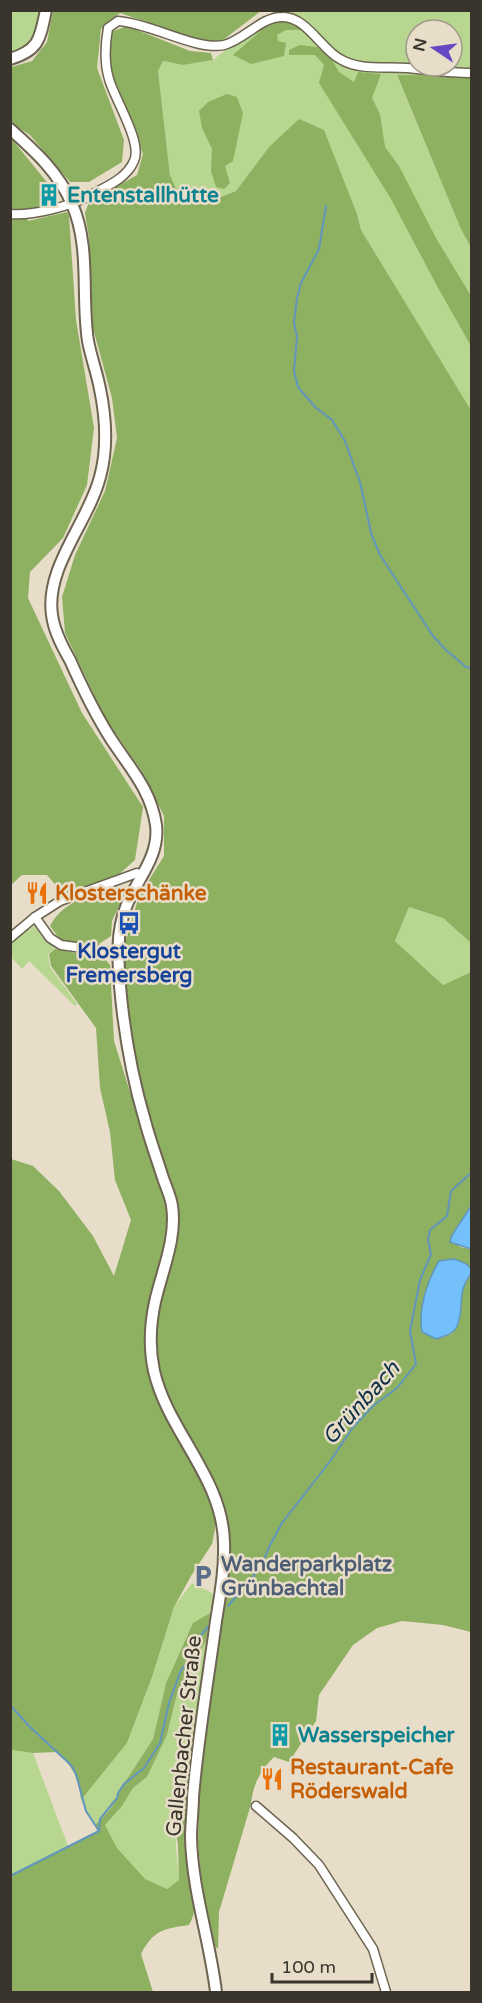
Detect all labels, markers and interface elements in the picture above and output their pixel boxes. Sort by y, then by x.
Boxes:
north arrow [404,18,464,78]
text: N [409,36,432,53]
building icon: Entenstallhütte [36,182,62,208]
place label: Entenstallhütte [67,183,219,208]
restaurant icon: Klosterschänke [24,880,50,906]
place label: Klosterschänke [55,881,207,906]
bus stop icon: Klostergut Fremersberg [116,910,142,936]
place label: Klostergut Fremersberg [65,939,193,988]
water label: Grünbach [317,1355,406,1450]
place label: Wanderparkplatz Grünbachtal [221,1552,393,1601]
parking icon: Wanderparkplatz Grünbachtal [190,1563,216,1589]
street label: Gallenbacher Straße [161,1634,207,1838]
building icon: Wasserspeicher [267,1722,293,1748]
place label: Wasserspeicher [298,1723,456,1748]
place label: Restaurant-Cafe Röderswald [290,1755,454,1804]
restaurant icon: Restaurant-Cafe Röderswald [259,1766,285,1792]
scale bar [272,1946,372,1984]
text: 100 m [281,1956,336,1978]

